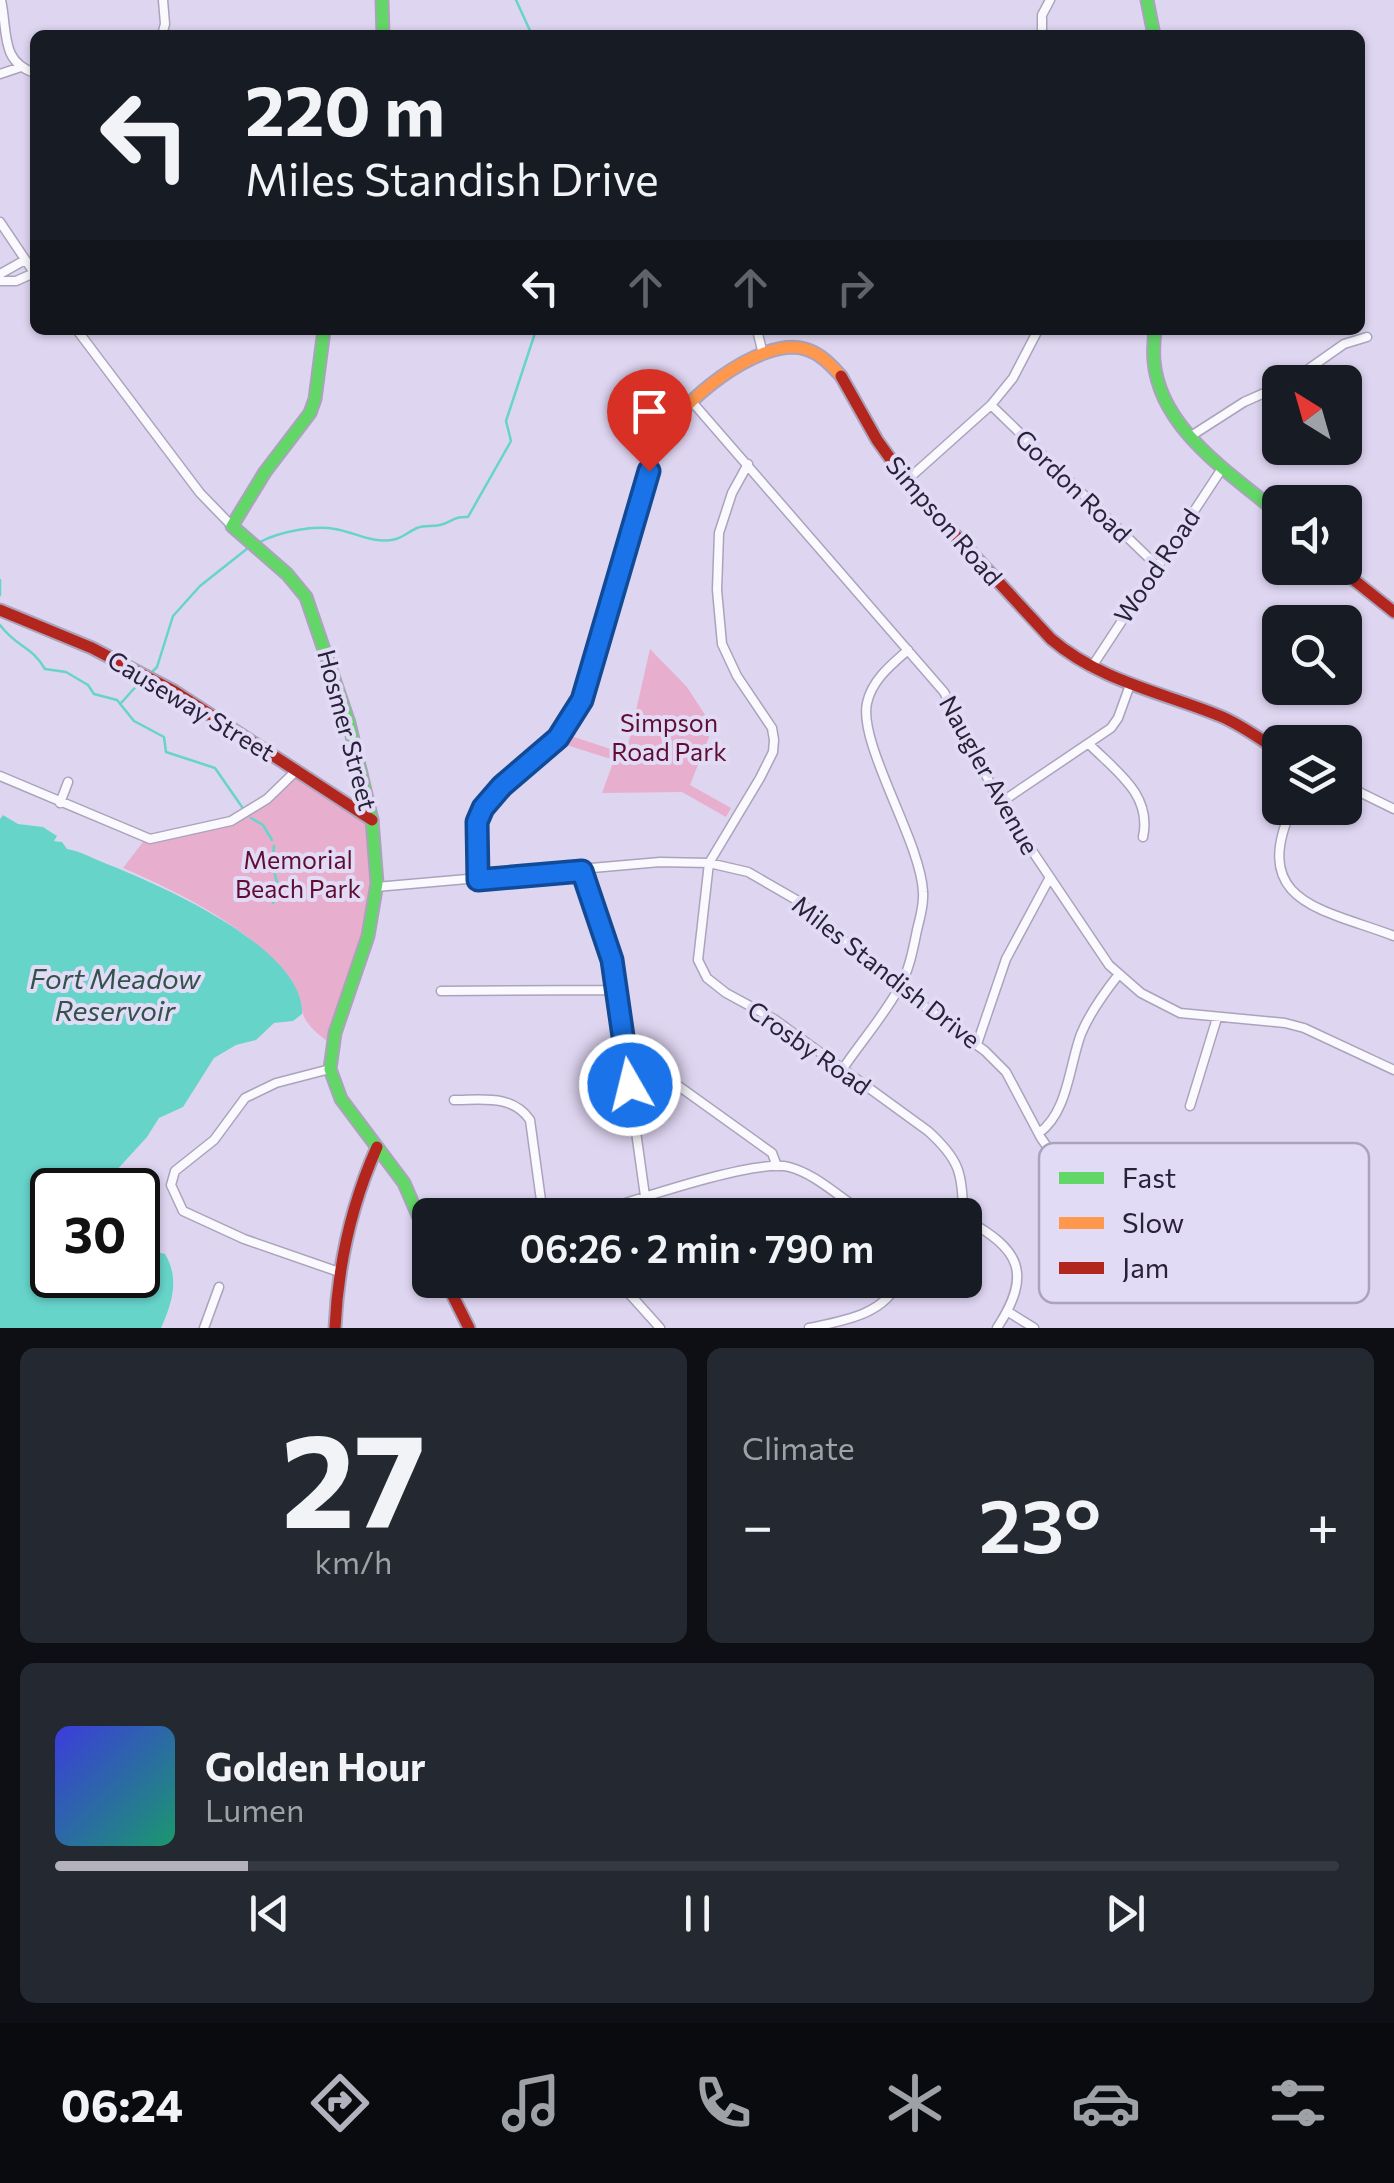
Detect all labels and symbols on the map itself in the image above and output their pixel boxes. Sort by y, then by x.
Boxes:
north arrow [1262,365,1362,465]
pin [607,369,692,472]
street label: Gordon Road [1009,422,1138,548]
street label: Simpson Road [881,450,1009,591]
street label: Wood Road [1107,503,1205,628]
street label: Causeway Street [103,644,280,767]
street label: Hosmer Street [312,646,384,813]
street label: Naugler Avenue [934,690,1046,859]
park label: Simpson Road Park [611,707,727,766]
park label: Memorial Beach Park [235,844,362,903]
street label: Miles Standish Drive [787,889,986,1054]
water label: Fort Meadow Reservoir [30,961,202,1027]
street label: Crosby Road [742,994,877,1101]
position arrow [578,1033,682,1137]
legend [1039,1143,1369,1303]
text: Fast [1122,1160,1176,1194]
speed limit sign: 30 [30,1168,160,1298]
text: Slow [1122,1205,1184,1239]
text: Jam [1122,1250,1169,1284]

